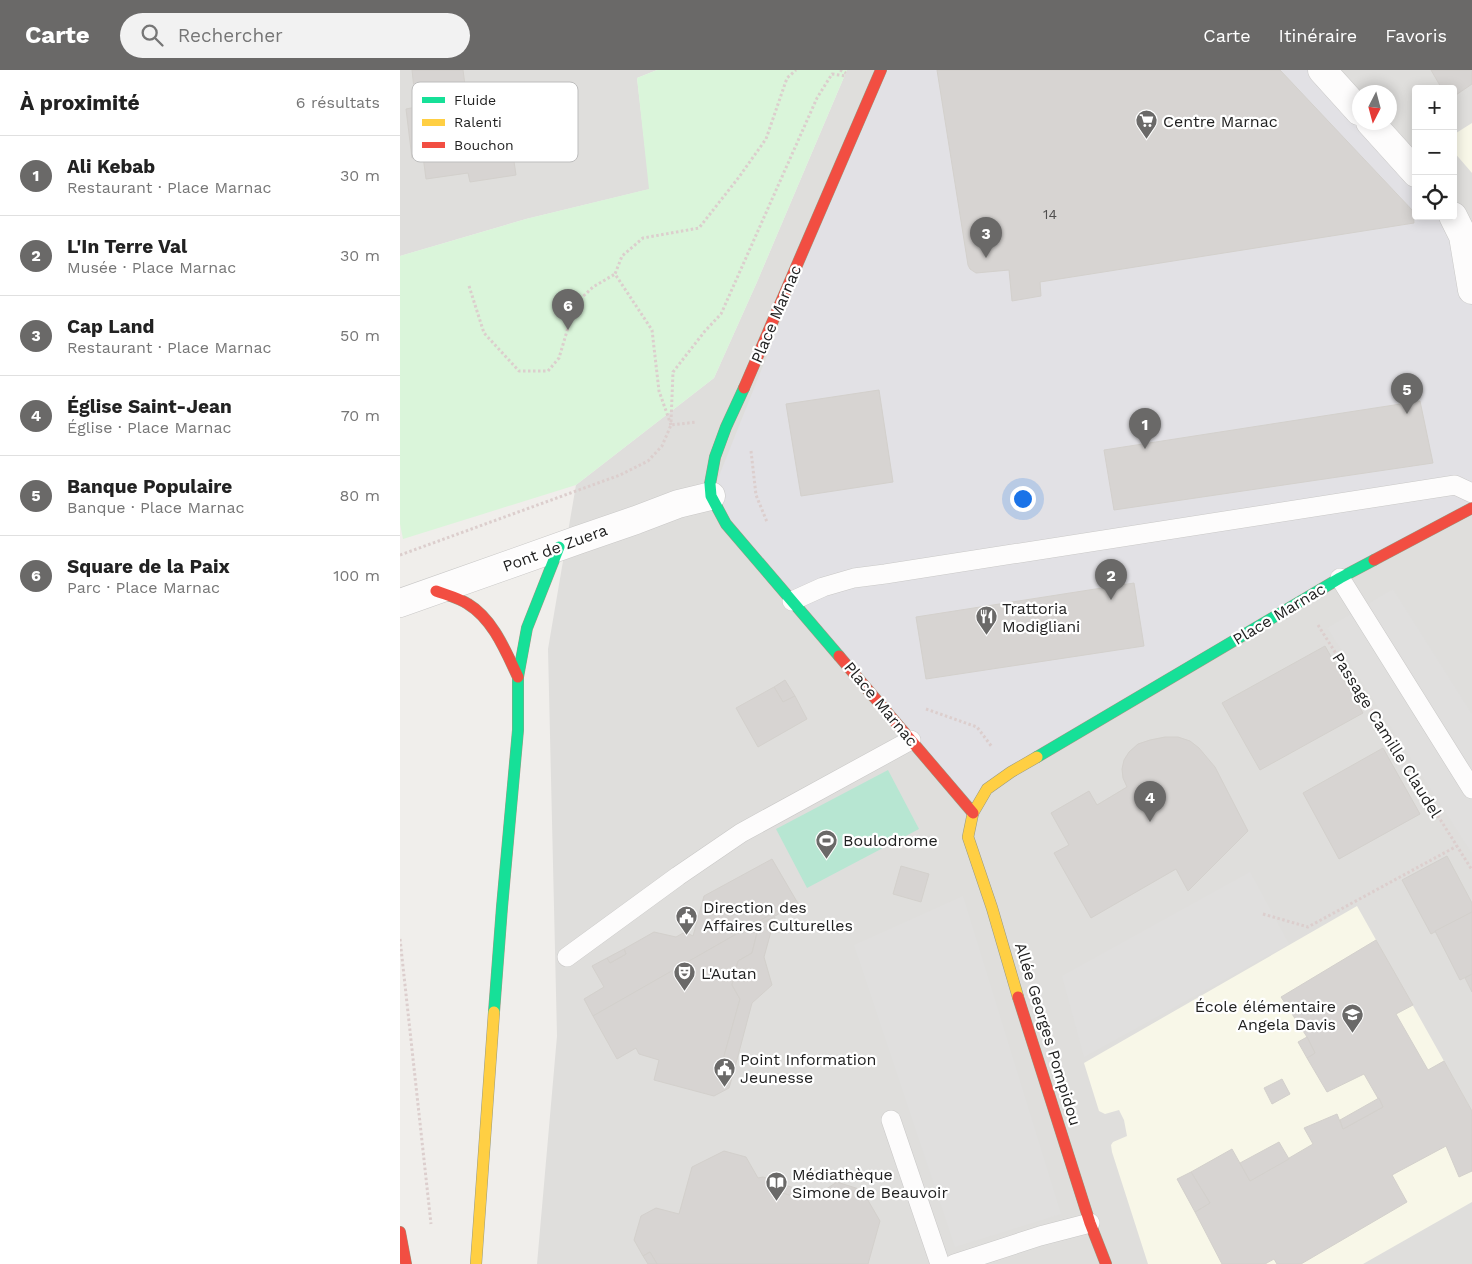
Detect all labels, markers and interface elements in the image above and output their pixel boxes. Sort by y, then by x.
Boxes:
search box [120,13,470,58]
text: Carte [25,21,90,49]
icon: search [138,21,166,49]
text: Rechercher [178,24,283,47]
text: Carte [1203,25,1251,46]
text: Itinéraire [1279,25,1357,46]
text: Favoris [1385,25,1447,46]
legend [412,82,578,162]
north arrow [1352,85,1397,130]
map controls [1412,85,1457,220]
button: + [1412,85,1457,130]
text: À proximité [20,90,140,115]
text: Fluide [454,92,496,108]
text: 6 résultats [296,93,380,112]
supermarket icon: Centre Marnac [1135,109,1159,140]
place label: Centre Marnac [1163,112,1278,131]
text: Ralenti [454,114,502,130]
button: − [1412,130,1457,175]
text: Bouchon [454,137,514,153]
text: Ali Kebab [67,155,155,178]
text: 1 [33,166,39,185]
text: 30 m [340,166,380,185]
button: locate [1412,175,1457,220]
text: Restaurant · Place Marnac [67,178,271,197]
house number: 14 [1043,206,1057,222]
pin: 3 [970,217,1002,258]
text: L'In Terre Val [67,235,187,258]
text: 2 [31,246,41,265]
text: 30 m [340,246,380,265]
text: Musée · Place Marnac [67,258,236,277]
street label: Place Marnac [747,262,805,366]
pin: 6 [552,289,584,330]
text: Cap Land [67,315,154,338]
text: 3 [31,326,41,345]
text: 50 m [340,326,380,345]
text: Restaurant · Place Marnac [67,338,271,357]
pin: 5 [1391,373,1423,414]
text: Église Saint-Jean [67,395,232,418]
text: 4 [31,406,41,425]
text: 70 m [341,406,380,425]
pin: 1 [1129,408,1161,449]
text: Église · Place Marnac [67,418,232,437]
text: Banque Populaire [67,475,232,498]
text: 5 [31,486,41,505]
text: 80 m [339,486,380,505]
your location [1010,486,1036,512]
text: Banque · Place Marnac [67,498,245,517]
street label: Pont de Zuera [500,520,610,576]
text: Square de la Paix [67,555,230,578]
pin: 2 [1095,559,1127,600]
text: 6 [31,566,41,585]
text: 100 m [333,566,380,585]
text: Parc · Place Marnac [67,578,220,597]
street label: Place Marnac [1229,579,1329,649]
place label: Trattoria Modigliani [1002,599,1080,636]
restaurant icon: Trattoria Modigliani [974,605,998,636]
street label: Passage Camille Claudel [1328,649,1446,821]
street label: Place Marnac [840,658,922,750]
pin: 4 [1134,781,1166,822]
sports icon: Boulodrome [815,828,839,859]
place label: Boulodrome [843,831,938,850]
place label: Direction des Affaires Culturelles [703,898,853,935]
public building icon: Direction des Affaires Culturelles [675,904,699,935]
street label: Allée Georges Pompidou [1011,940,1085,1128]
theatre icon: L'Autan [673,961,697,992]
place label: L'Autan [701,964,757,983]
place label: École élémentaire Angela Davis [1195,997,1336,1034]
school or university icon: École élémentaire Angela Davis [1340,1003,1364,1034]
place label: Point Information Jeunesse [740,1050,877,1087]
public building icon: Point Information Jeunesse [712,1056,736,1087]
place label: Médiathèque Simone de Beauvoir [792,1165,948,1202]
library icon: Médiathèque Simone de Beauvoir [764,1171,788,1202]

